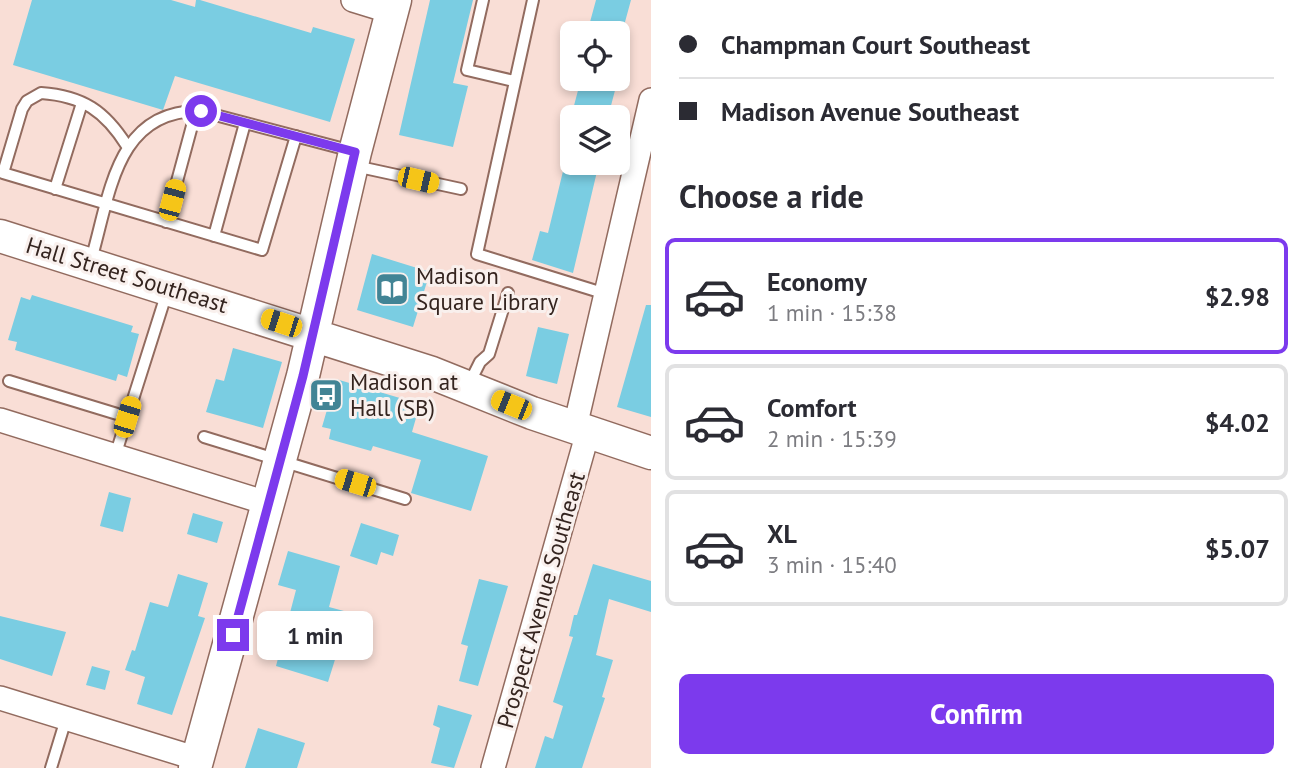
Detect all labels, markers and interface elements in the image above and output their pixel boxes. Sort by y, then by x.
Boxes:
map controls [560,21,630,175]
button: locate [560,21,630,91]
text: Champman Court Southeast [721,28,1030,61]
route start [185,95,217,127]
text: Madison Avenue Southeast [721,95,1019,128]
button: layers [560,105,630,175]
car [396,165,441,195]
text: Choose a ride [679,175,864,217]
car [157,177,188,223]
street label: Hall Street Southeast [23,230,232,319]
place label: Madison Square Library [416,261,559,316]
icon: car [683,265,746,328]
text: Economy [767,265,867,298]
library icon: Madison Square Library [373,270,411,308]
text: $2.98 [1205,280,1270,313]
text: 1 min · 15:38 [767,298,897,327]
car [258,307,305,339]
place label: Madison at Hall (SB) [350,367,458,422]
bus stop icon: Madison at Hall (SB) [307,376,345,414]
car [488,387,535,423]
icon: car [683,391,746,454]
text: Comfort [767,391,857,424]
car [111,394,144,440]
text: $4.02 [1205,406,1270,439]
text: 2 min · 15:39 [767,424,897,453]
car [332,467,379,499]
street label: Prospect Avenue Southeast [490,468,591,731]
icon: car [683,517,746,580]
text: XL [767,517,797,550]
text: $5.07 [1205,532,1270,565]
text: 3 min · 15:40 [767,550,897,579]
callout: 1 min [258,610,373,660]
route end [217,619,249,651]
text: 1 min [287,621,343,650]
button: Confirm [679,674,1274,754]

